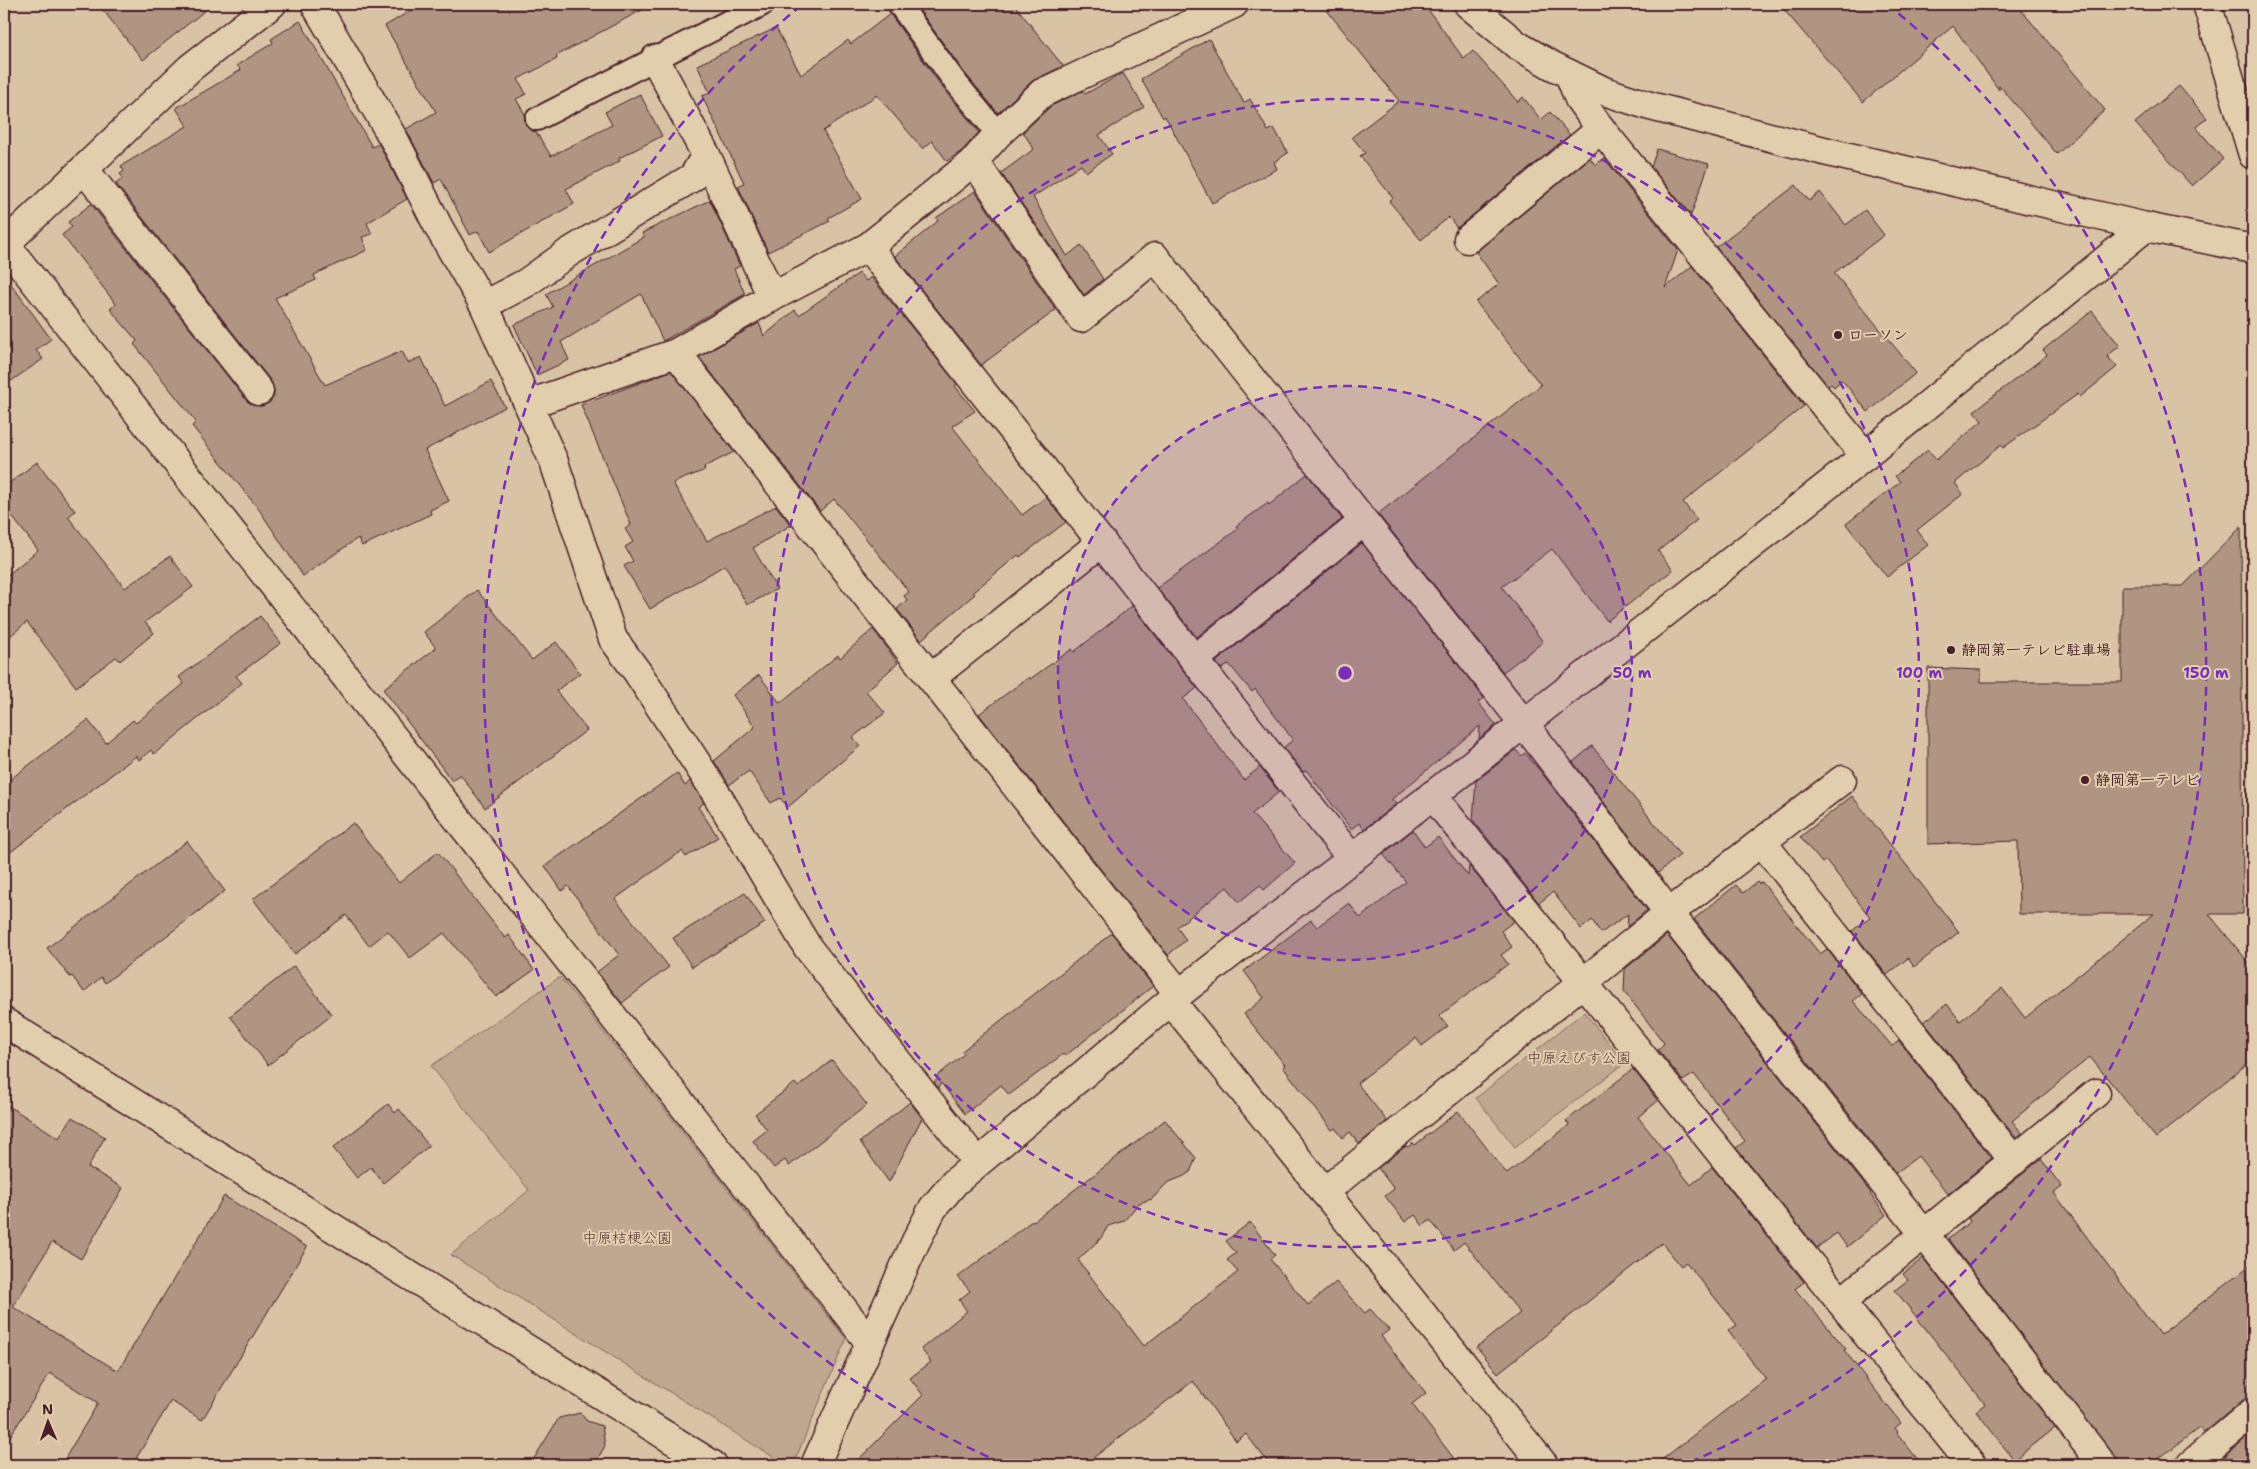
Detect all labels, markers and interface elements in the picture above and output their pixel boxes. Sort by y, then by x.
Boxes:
place label: ローソン [1848,325,1908,345]
marker: ローソン [1832,329,1844,341]
place label: 静岡第一テレビ駐車場 [1961,640,2111,660]
marker: 静岡第一テレビ駐車場 [1945,644,1957,656]
text: 50 m [1613,663,1652,683]
text: 100 m [1896,663,1942,683]
text: 150 m [2183,663,2229,683]
centre of rings [1336,664,1354,682]
place label: 静岡第一テレビ [2095,770,2200,790]
marker: 静岡第一テレビ [2079,774,2091,786]
park label: 中原えびす公園 [1527,1048,1631,1068]
park label: 中原桔梗公園 [582,1228,672,1248]
north arrow [22,1396,72,1446]
text: N [42,1400,53,1418]

